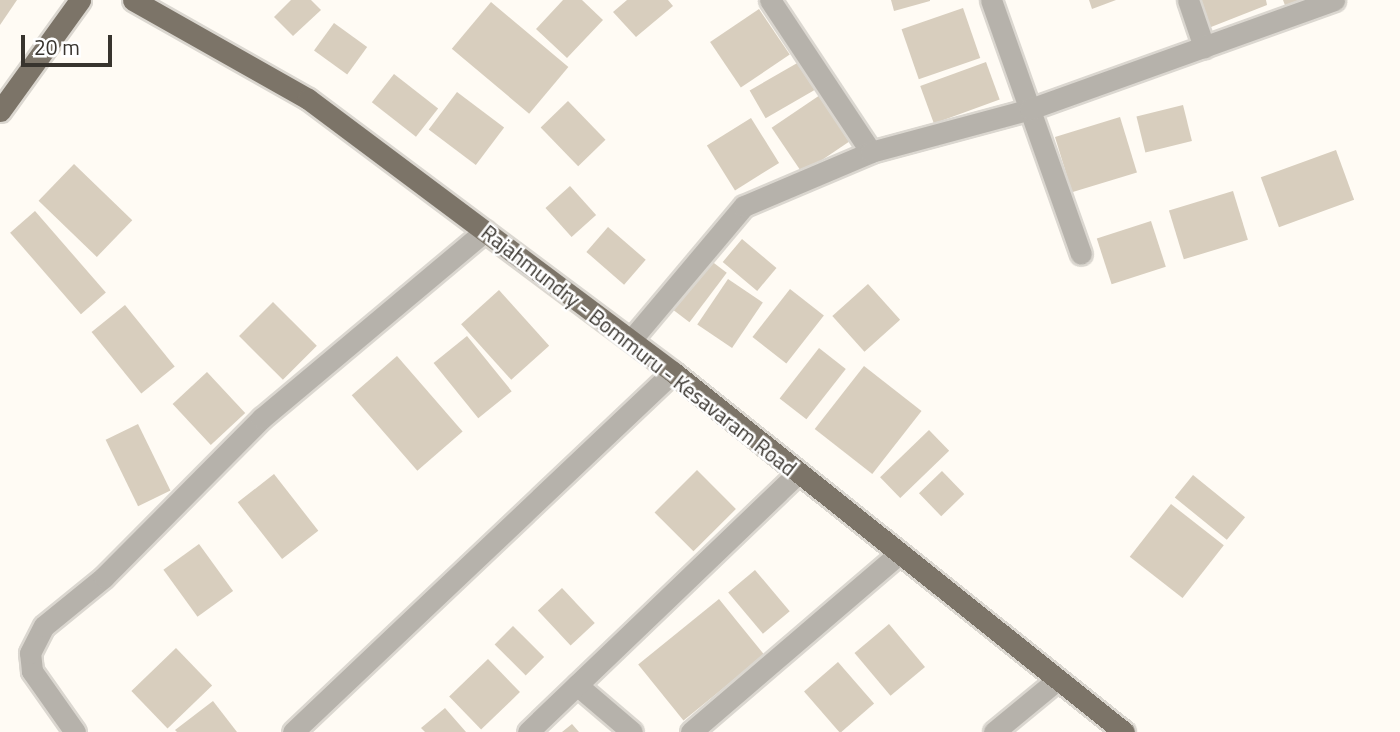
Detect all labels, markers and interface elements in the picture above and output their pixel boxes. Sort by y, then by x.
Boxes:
scale bar [24,21,116,65]
text: 20 m [34,31,80,63]
street label: Rajahmundry - Bommuru - Kesavaram Road [477,219,801,481]

